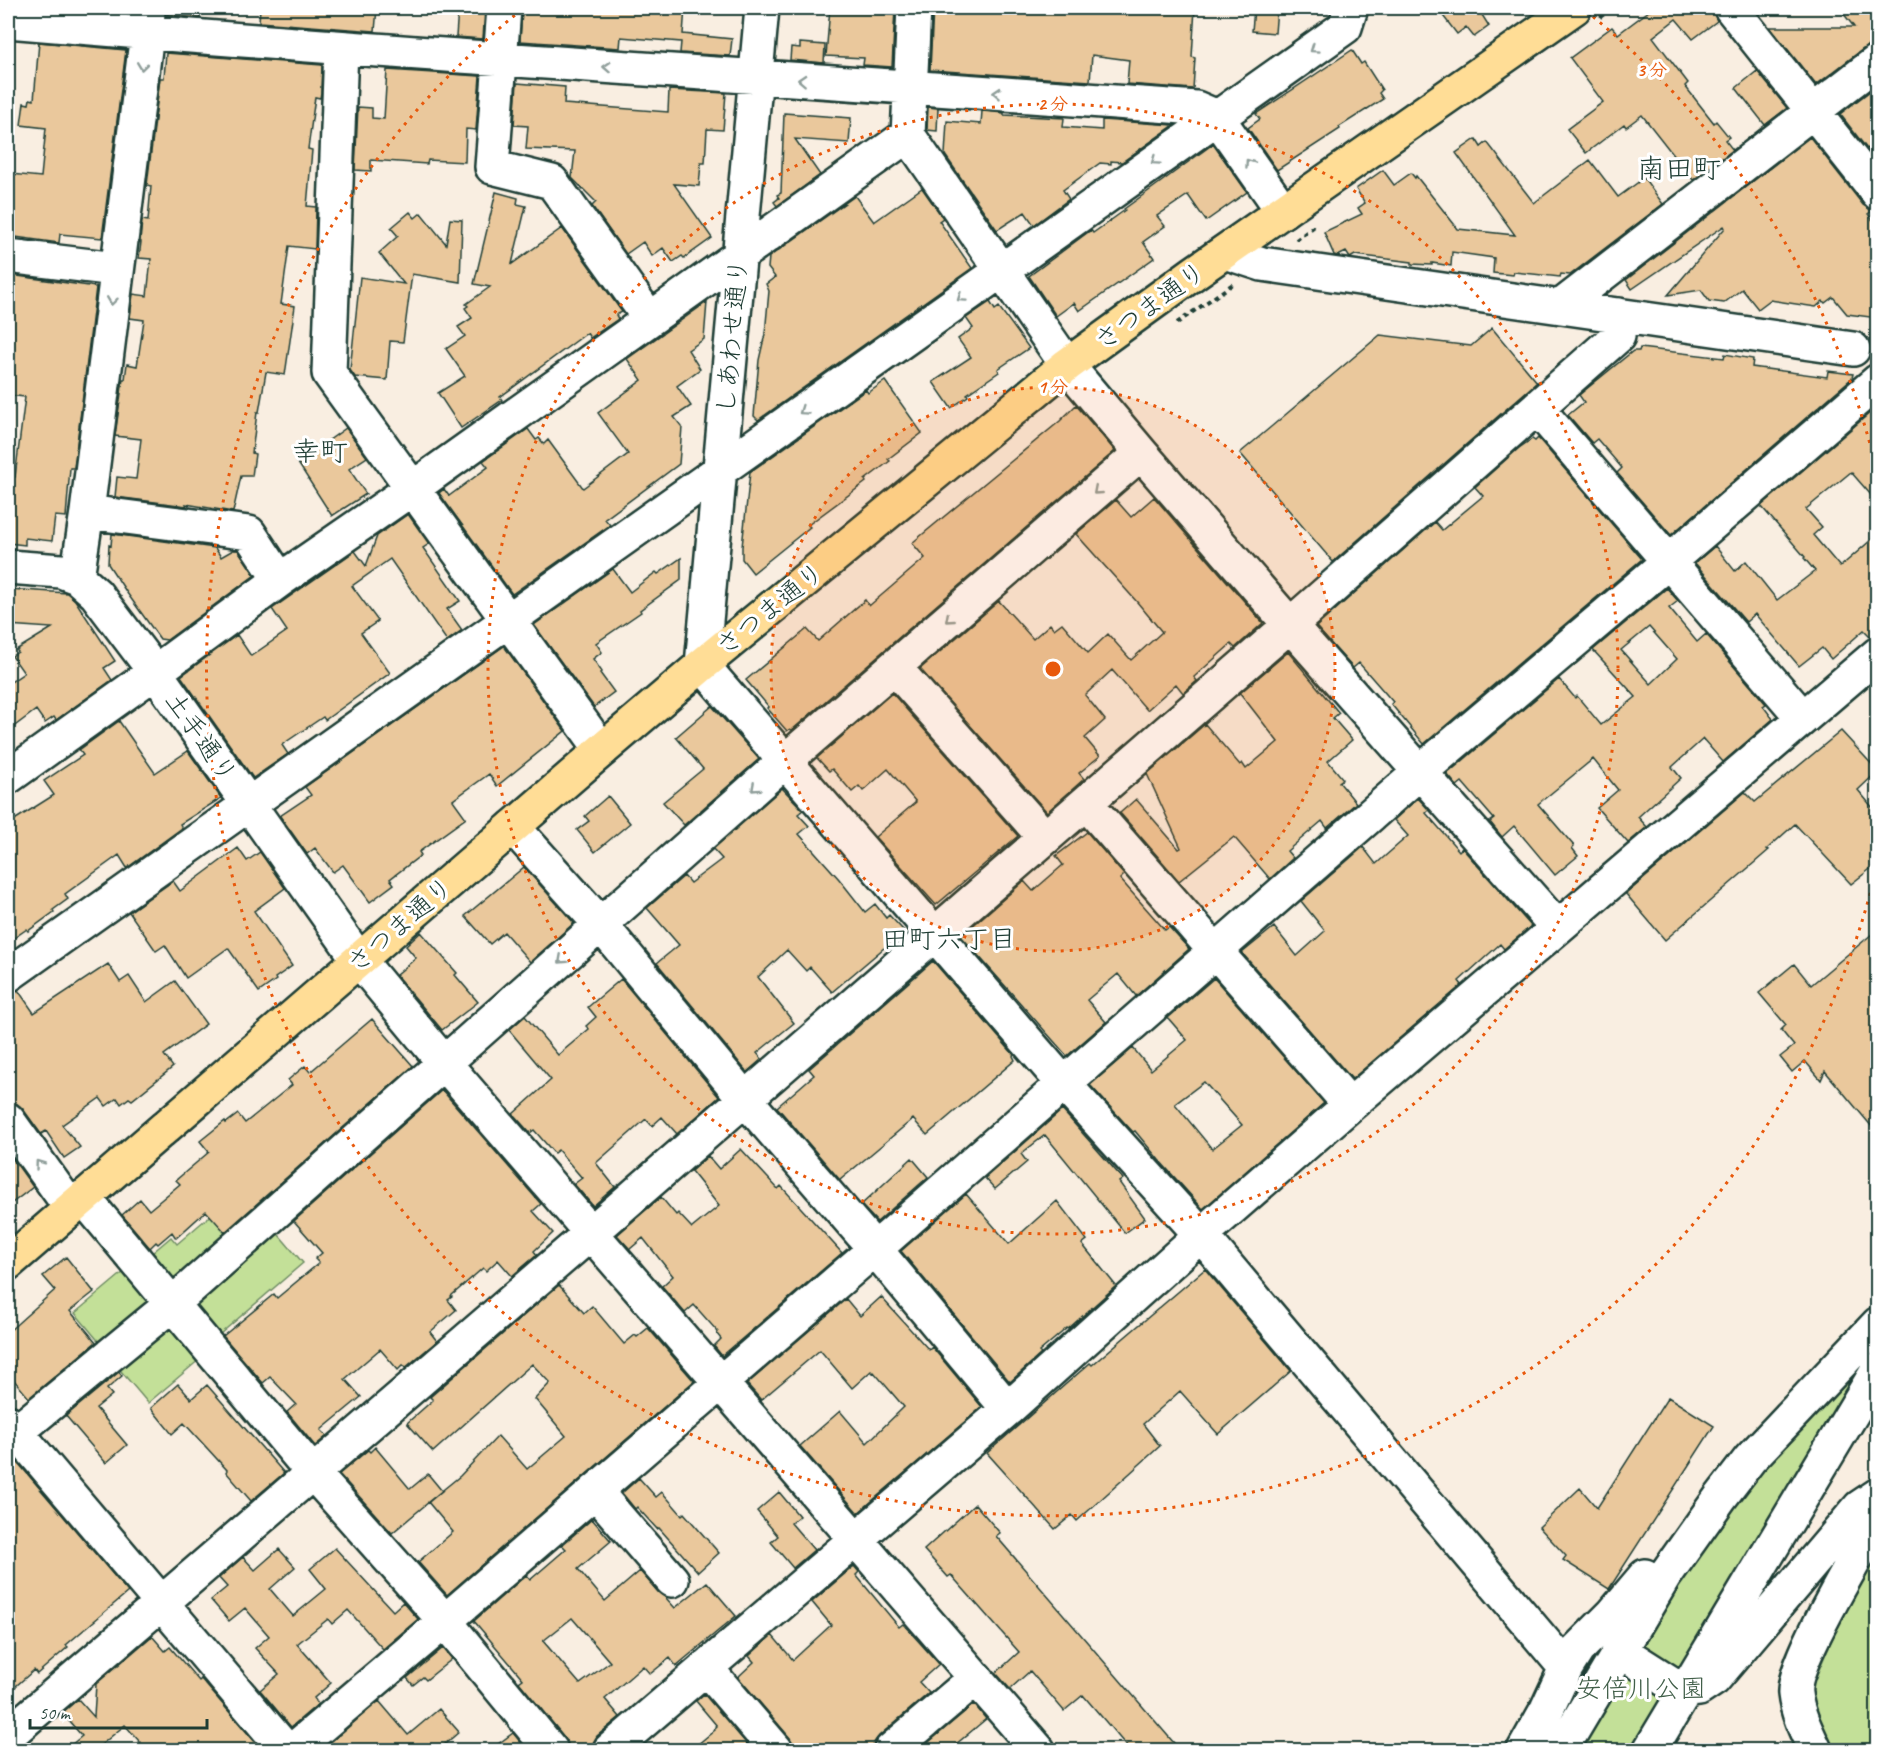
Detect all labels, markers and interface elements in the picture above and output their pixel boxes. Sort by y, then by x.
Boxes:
one-way arrow [1310,42,1321,53]
text: 3 分 [1637,59,1667,81]
one-way arrow [137,61,149,70]
one-way arrow [603,61,612,74]
one-way arrow [797,74,806,87]
one-way arrow [992,87,1001,100]
text: 2 分 [1038,93,1068,115]
district label: 南田町 [1637,151,1721,186]
one-way arrow [1150,154,1161,165]
one-way arrow [1245,158,1256,169]
street label: さつま通り [1088,254,1212,358]
street label: しあわせ通り [709,257,755,415]
one-way arrow [957,291,968,302]
one-way arrow [107,296,119,305]
text: 1 分 [1038,376,1068,398]
one-way arrow [798,404,809,415]
district label: 幸町 [292,434,348,469]
one-way arrow [1093,484,1104,495]
street label: さつま通り [709,555,831,663]
one-way arrow [945,612,956,623]
centre of rings [1043,659,1063,679]
street label: 土手通り [158,685,244,789]
one-way arrow [751,781,762,792]
street label: さつま通り [340,870,460,980]
district label: 田町六丁目 [882,922,1017,956]
one-way arrow [558,953,569,964]
one-way arrow [35,1159,46,1170]
park label: 安倍川公園 [1576,1672,1706,1705]
scale bar [30,1692,207,1730]
text: 50 m [39,1702,72,1724]

